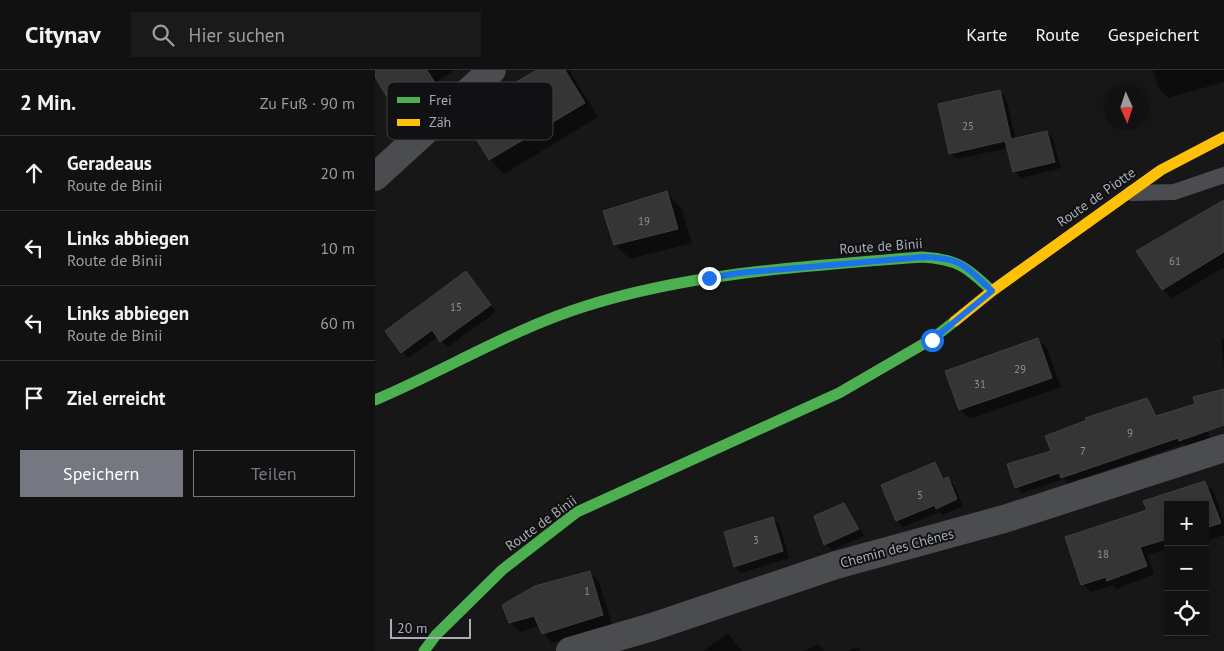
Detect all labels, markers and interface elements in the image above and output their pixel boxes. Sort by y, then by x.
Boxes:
search box [131,12,481,57]
text: Citynav [25,19,101,50]
icon: search [149,21,177,49]
text: Hier suchen [189,23,285,47]
text: Karte [966,23,1007,46]
text: Route [1035,23,1080,46]
text: Gespeichert [1108,23,1199,46]
legend [387,82,553,140]
north arrow [1104,85,1149,130]
text: 2 Min. [20,89,76,116]
text: Frei [429,91,452,109]
text: Zu Fuß · 90 m [260,93,355,113]
text: Zäh [429,113,451,131]
house number: 25 [962,119,974,133]
text: Geradeaus [67,151,152,175]
icon: ahead [20,159,48,187]
text: 20 m [320,163,355,183]
street label: Route de Piotte [1053,163,1139,231]
text: Route de Binii [67,175,163,195]
house number: 19 [638,214,650,228]
text: Links abbiegen [67,226,189,250]
icon: left [20,234,48,262]
street label: Route de Binii [839,234,923,258]
text: 10 m [320,238,355,258]
text: Route de Binii [67,250,163,270]
house number: 61 [1169,254,1181,268]
route end [698,267,721,290]
house number: 15 [450,300,462,314]
text: Links abbiegen [67,301,189,325]
icon: left [20,309,48,337]
text: 60 m [320,313,355,333]
text: Route de Binii [67,325,163,345]
route start [921,329,944,352]
house number: 29 [1014,362,1026,376]
house number: 31 [974,377,986,391]
icon: arrive [20,384,48,412]
text: Ziel erreicht [67,386,165,410]
house number: 9 [1127,426,1133,440]
house number: 7 [1080,444,1086,458]
button: Speichern [20,450,183,497]
button: Teilen [193,450,355,497]
house number: 5 [917,488,923,502]
street label: Route de Binii [502,491,580,555]
map controls [1164,501,1209,636]
button: + [1164,501,1209,546]
street label: Chemin des Chênes [838,524,956,572]
house number: 3 [753,533,759,547]
button: − [1164,546,1209,591]
house number: 18 [1097,547,1109,561]
house number: 1 [584,584,590,598]
button: locate [1164,591,1209,636]
scale bar [390,616,471,639]
text: 20 m [397,619,427,637]

